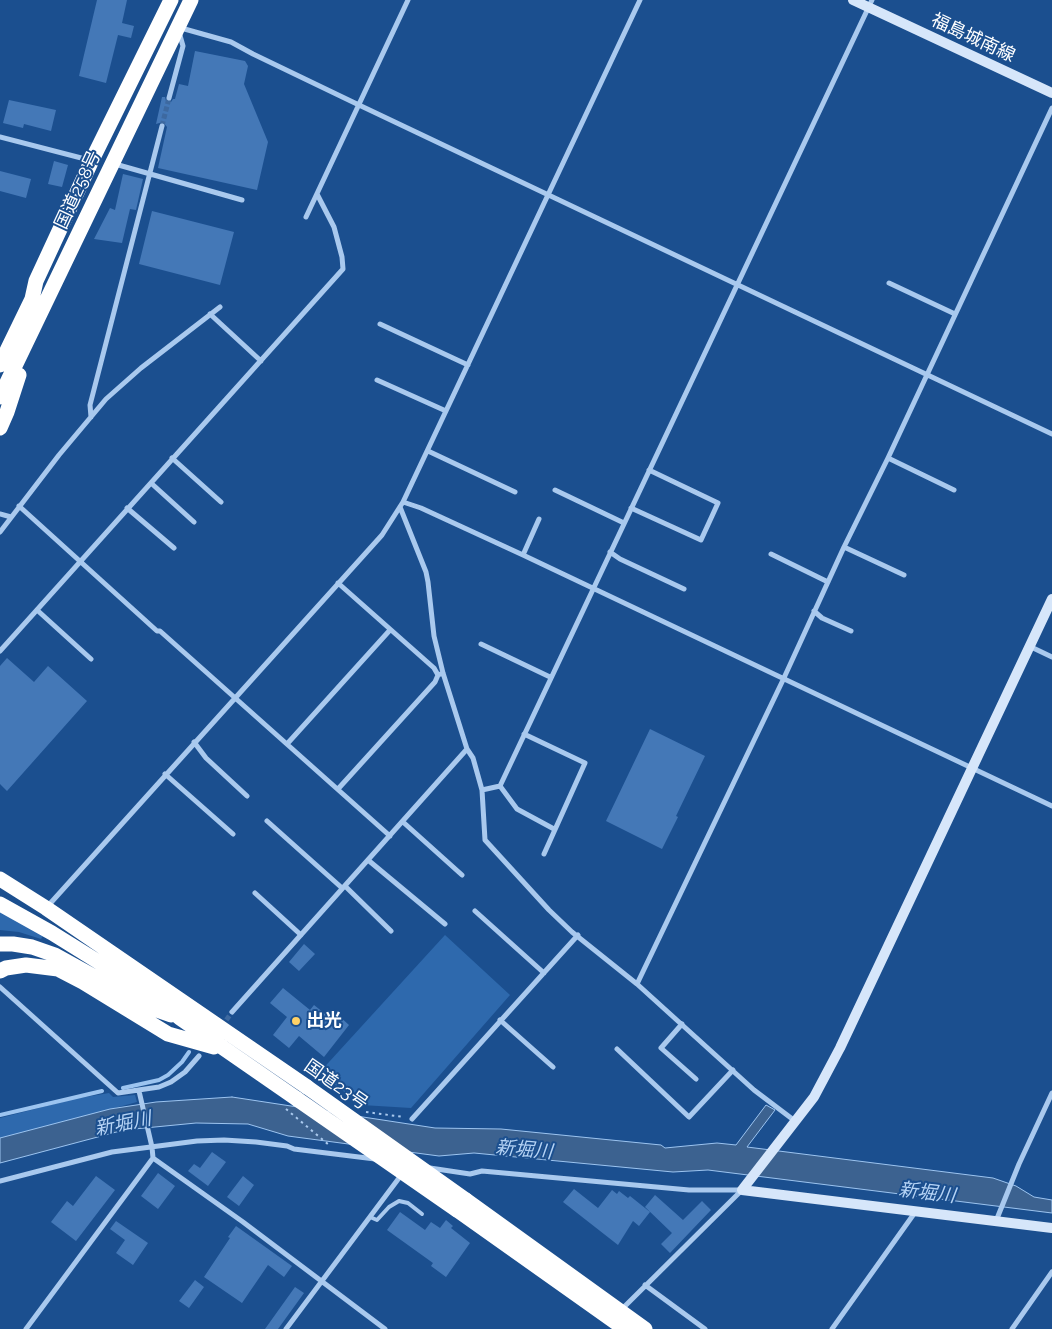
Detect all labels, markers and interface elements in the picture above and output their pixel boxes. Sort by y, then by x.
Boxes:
street label: 福島城南線 [928,9,1018,67]
street label: 国道258号 [50,147,106,233]
place label: 出光 [306,1010,342,1032]
marker: 出光 [290,1015,302,1027]
street label: 国道23号 [300,1055,372,1115]
water label: 新堀川 [93,1107,153,1141]
water label: 新堀川 [495,1136,553,1164]
water label: 新堀川 [897,1178,957,1208]

